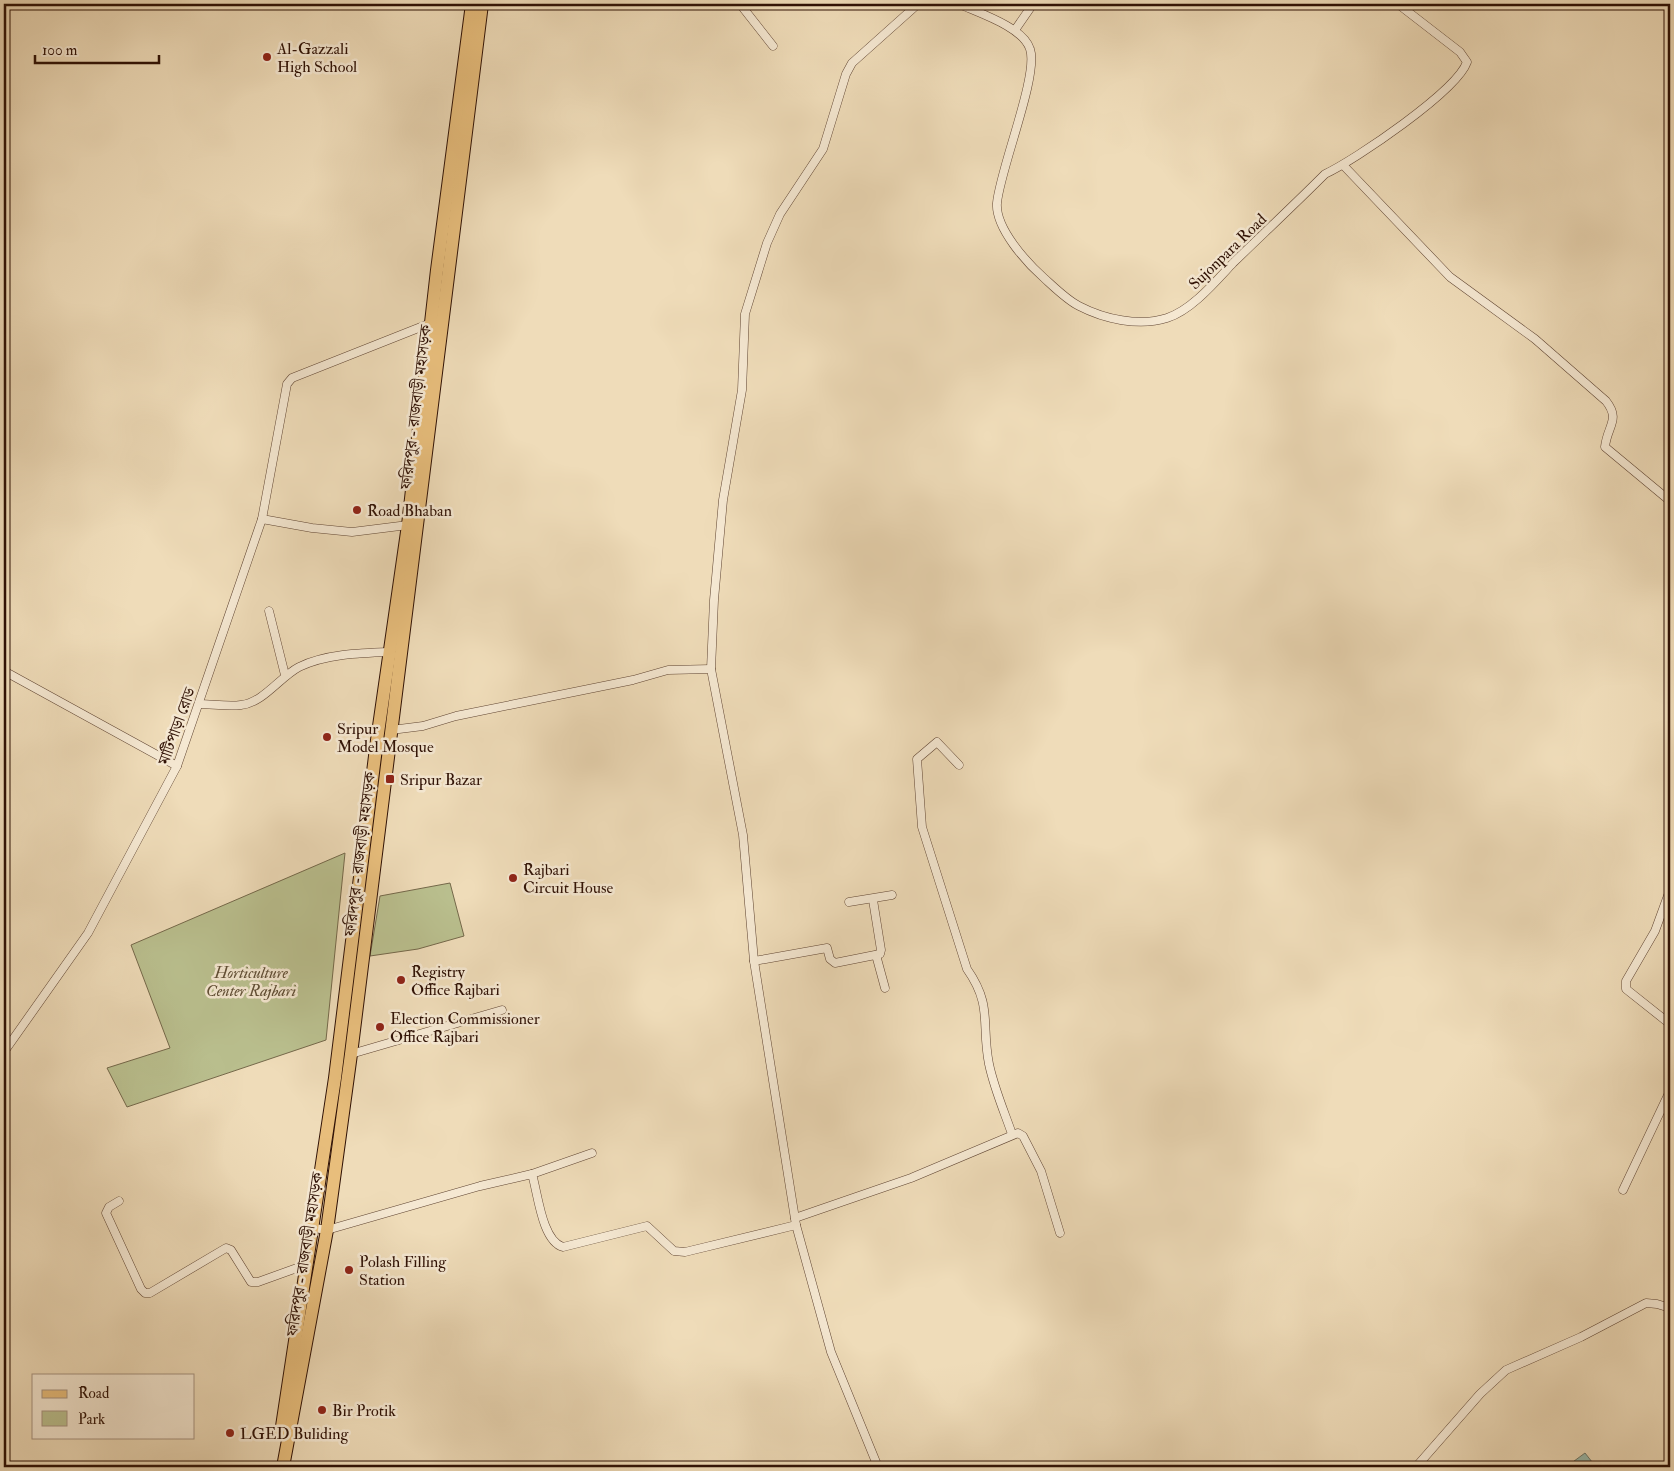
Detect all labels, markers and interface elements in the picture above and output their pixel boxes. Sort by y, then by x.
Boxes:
scale bar [35,32,159,64]
place label: Al-Gazzali High School [276,39,357,77]
text: 100 m [42,41,78,60]
marker: Al-Gazzali High School [261,51,273,63]
street label: Sujonpara Road [1185,209,1272,295]
street label: ফরিদপুর - রাজবাড়ী মহাসড়ক [396,323,436,491]
place label: Road Bhaban [367,501,452,521]
marker: Road Bhaban [351,504,363,516]
street label: মাটিপাড়া রোড [153,684,201,769]
place label: Sripur Model Mosque [337,719,434,757]
marker: Sripur Model Mosque [321,731,333,743]
street label: ফরিদপুর - রাজবাড়ী মহাসড়ক [340,770,380,938]
place label: Sripur Bazar [400,770,482,791]
marker: Sripur Bazar [384,773,396,785]
place label: Rajbari Circuit House [523,860,614,898]
marker: Rajbari Circuit House [507,872,519,884]
place label: Registry Office Rajbari [411,962,500,1000]
park label: Horticulture Center Rajbari [206,963,297,1001]
marker: Registry Office Rajbari [395,974,407,986]
place label: Election Commissioner Office Rajbari [390,1009,540,1047]
marker: Election Commissioner Office Rajbari [374,1021,386,1033]
street label: ফরিদপুর - রাজবাড়ী মহাসড়ক [282,1170,328,1338]
place label: Polash Filling Station [359,1252,447,1290]
marker: Polash Filling Station [343,1264,355,1276]
legend [32,1374,195,1438]
text: Road [78,1384,110,1403]
place label: Bir Protik [332,1401,396,1421]
marker: Bir Protik [316,1404,328,1416]
text: Park [78,1410,105,1429]
place label: LGED Buliding [240,1424,349,1444]
marker: LGED Buliding [224,1427,236,1439]

